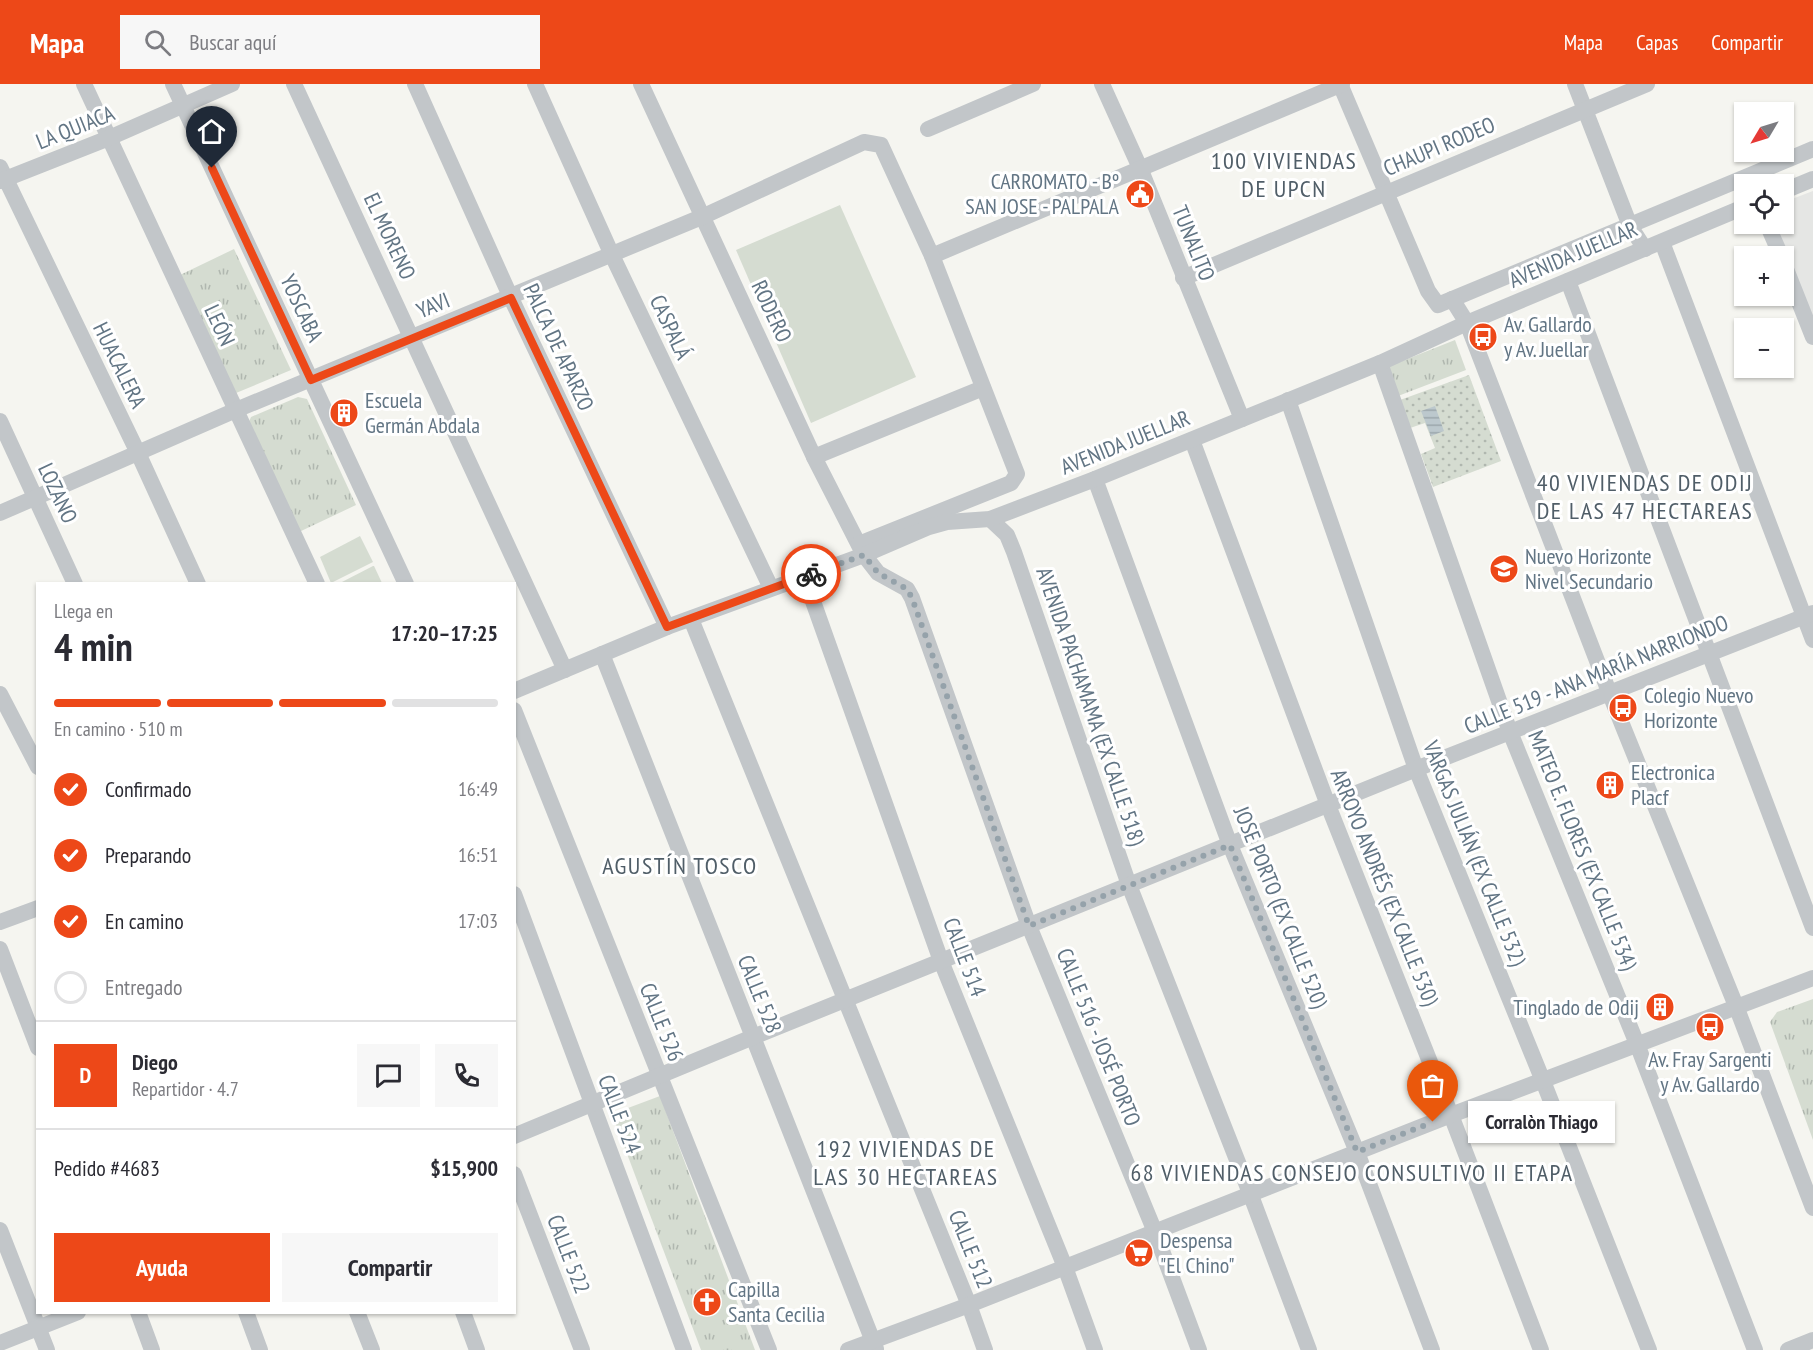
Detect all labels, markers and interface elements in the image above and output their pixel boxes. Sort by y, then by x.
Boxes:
search box [120,15,540,69]
text: Mapa [30,24,84,61]
icon: search [141,26,174,59]
text: Buscar aquí [189,28,277,56]
text: Mapa [1564,29,1603,56]
text: Capas [1636,29,1678,56]
text: Compartir [1711,29,1783,56]
street label: LA QUIACA [32,98,119,155]
north arrow [1734,102,1794,162]
map controls [1734,102,1794,378]
pin [186,106,237,168]
street label: CHAUPI RODEO [1379,110,1499,182]
icon: home [195,115,228,148]
district label: 100 VIVIENDAS DE UPCN [1211,145,1357,204]
place label: CARROMATO - Bº SAN JOSE - PALPALA [965,167,1120,220]
button: locate [1734,174,1794,234]
public building icon: CARROMATO - Bº SAN JOSE - PALPALA [1124,178,1156,210]
street label: EL MORENO [358,188,422,284]
street label: TUNALITO [1166,201,1222,285]
street label: AVENIDA JUELLAR [1504,214,1642,294]
button: + [1734,246,1794,306]
street label: YOSCABA [274,270,330,347]
street label: RODERO [746,276,798,346]
street label: PALCA DE APARZO [517,279,601,415]
street label: YAVI [412,286,454,324]
street label: CASPALÁ [644,290,698,364]
street label: LEÓN [198,300,242,350]
place label: Av. Gallardo y Av. Juellar [1504,310,1592,363]
street label: HUACALERA [87,317,153,413]
button: − [1734,318,1794,378]
bus stop icon: Av. Gallardo y Av. Juellar [1467,321,1499,353]
place label: Escuela Germán Abdala [365,386,480,439]
building icon: Escuela Germán Abdala [328,397,360,429]
street label: AVENIDA JUELLAR [1056,403,1194,481]
street label: LOZANO [32,458,84,528]
district label: 40 VIVIENDAS DE ODIJ DE LAS 47 HECTAREAS [1537,467,1753,526]
place label: Nuevo Horizonte Nivel Secundario [1525,542,1653,595]
courier [781,544,841,604]
school or university icon: Nuevo Horizonte Nivel Secundario [1488,553,1520,585]
icon: bike [795,558,828,591]
street label: AVENIDA PACHAMAMA (EX CALLE 518) [1030,563,1152,849]
text: Llega en [54,598,113,624]
street label: CALLE 519 - ANA MARÍA NARRIONDO [1460,608,1732,740]
text: 17:20–17:25 [391,619,498,647]
text: 4 min [54,621,133,672]
place label: Colegio Nuevo Horizonte [1644,681,1754,734]
bus stop icon: Colegio Nuevo Horizonte [1607,692,1639,724]
text: En camino · 510 m [54,716,183,742]
street label: MATEO E. FLORES (EX CALLE 534) [1522,726,1644,975]
street label: VARGAS JULIÁN (EX CALLE 532) [1417,736,1533,970]
place label: Electronica Placf [1631,758,1715,811]
street label: ARROYO ANDRÉS (EX CALLE 530) [1325,765,1446,1010]
building icon: Electronica Placf [1594,769,1626,801]
icon: check [54,773,87,806]
text: Confirmado [105,775,191,803]
text: 16:49 [458,776,498,802]
street label: JOSE PORTO (EX CALLE 520) [1227,801,1335,1013]
icon: check [54,839,87,872]
text: Preparando [105,841,191,869]
text: 16:51 [458,842,498,868]
district label: AGUSTÍN TOSCO [602,850,758,881]
icon: check [54,905,87,938]
text: En camino [105,907,184,935]
text: 17:03 [458,908,498,934]
street label: CALLE 514 [937,914,993,1000]
street label: CALLE 516 - JOSÉ PORTO [1051,944,1147,1130]
street label: CALLE 528 [732,951,788,1037]
text: Entregado [105,973,182,1001]
street label: CALLE 526 [634,979,690,1065]
building icon: Tinglado de Odij [1644,991,1676,1023]
place label: Tinglado de Odij [1513,993,1639,1021]
bus stop icon: Av. Fray Sargenti y Av. Gallardo [1694,1011,1726,1043]
button: chat [357,1044,420,1107]
button: phone [435,1044,498,1107]
place label: Av. Fray Sargenti y Av. Gallardo [1648,1045,1772,1098]
text: Diego [132,1048,178,1076]
pin [1407,1060,1458,1122]
text: D [80,1061,91,1089]
icon: bag [1416,1069,1449,1102]
street label: CALLE 524 [592,1071,648,1157]
text: Repartidor · 4.7 [132,1076,239,1102]
callout: Corralòn Thiago [1469,1101,1616,1143]
text: Corralòn Thiago [1485,1109,1598,1135]
district label: 192 VIVIENDAS DE LAS 30 HECTAREAS [813,1133,999,1192]
text: Pedido #4683 [54,1154,160,1182]
text: $15,900 [430,1154,498,1182]
district label: 68 VIVIENDAS CONSEJO CONSULTIVO II ETAPA [1131,1157,1573,1188]
street label: CALLE 512 [943,1206,999,1292]
street label: CALLE 522 [541,1211,597,1297]
place label: Despensa "El Chino" [1160,1226,1235,1279]
button: Ayuda [54,1233,270,1302]
button: Compartir [282,1233,498,1302]
supermarket icon: Despensa "El Chino" [1123,1237,1155,1269]
place label: Capilla Santa Cecilia [728,1275,825,1328]
church icon: Capilla Santa Cecilia [691,1286,723,1318]

